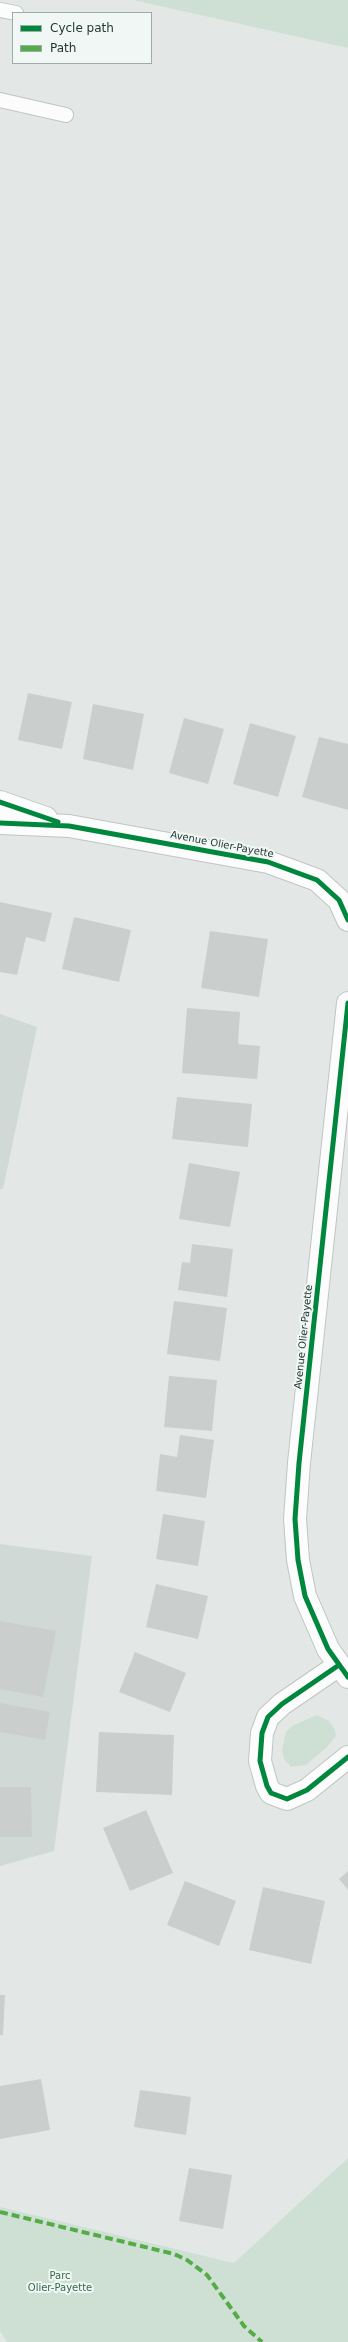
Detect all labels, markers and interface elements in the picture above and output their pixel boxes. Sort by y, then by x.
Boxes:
legend [12,12,152,64]
text: Cycle path [50,21,114,35]
text: Path [50,41,76,55]
street label: Avenue Olier-Payette [169,829,275,861]
street label: Avenue Olier-Payette [293,1284,315,1390]
park label: Parc Olier-Payette [28,2270,92,2294]

